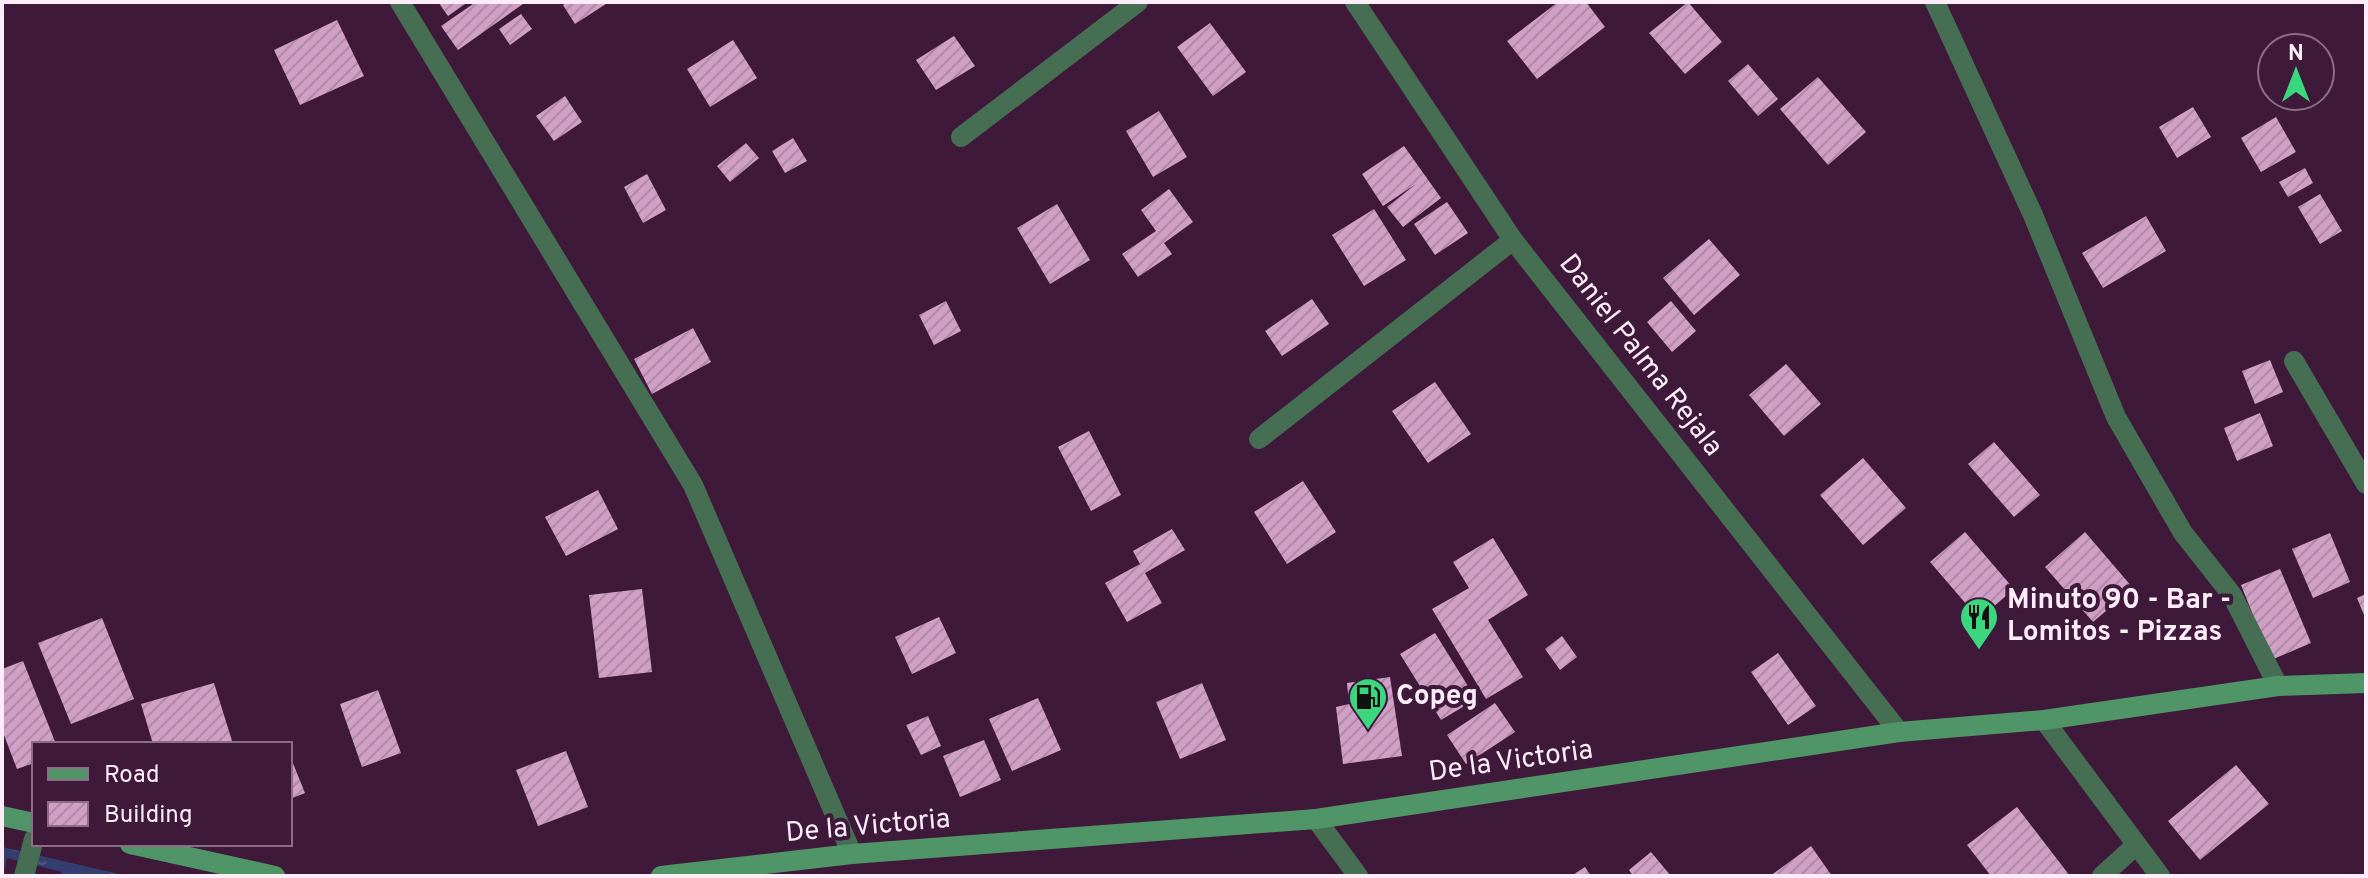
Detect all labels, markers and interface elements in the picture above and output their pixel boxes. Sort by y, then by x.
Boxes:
north arrow [2256,32,2336,112]
text: N [2288,41,2304,68]
street label: Daniel Palma Rejala [1550,248,1730,464]
place label: Minuto 90 - Bar - Lomitos - Pizzas [2007,583,2231,651]
restaurant icon: Minuto 90 - Bar - Lomitos - Pizzas [1958,596,2000,651]
fuel station icon: Copeg [1347,676,1389,731]
place label: Copeg [1396,679,1478,715]
street label: De la Victoria [1427,733,1595,791]
legend [32,742,292,846]
text: Road [104,761,160,791]
text: Building [104,801,193,831]
street label: De la Victoria [784,802,952,852]

